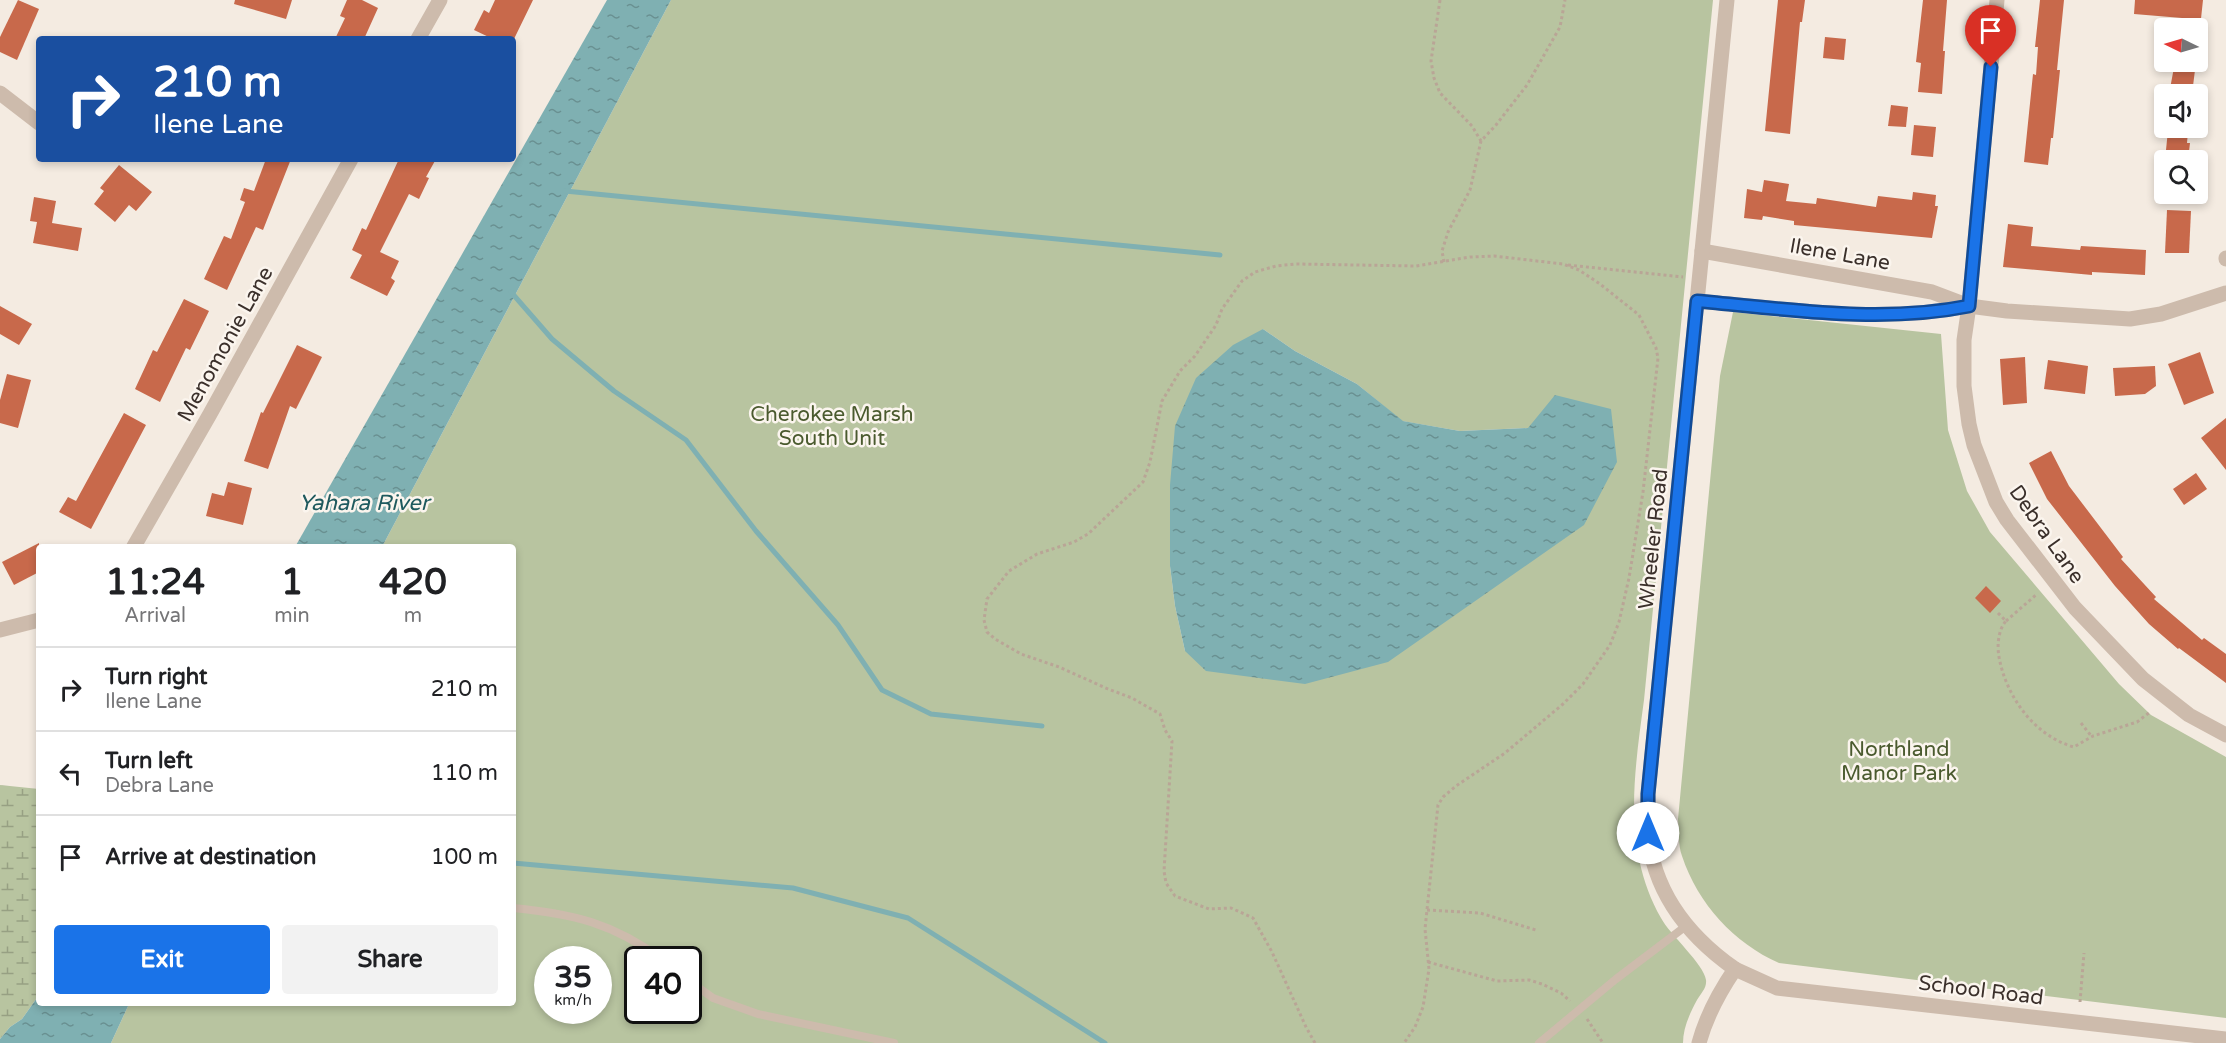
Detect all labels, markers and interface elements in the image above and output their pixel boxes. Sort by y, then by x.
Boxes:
pin [1965,5,2016,67]
icon: arrive [1974,14,2007,47]
north arrow [2154,18,2208,72]
map controls [2154,18,2208,204]
text: 210 m [153,57,282,108]
icon: right [54,60,132,138]
button: sound [2154,84,2208,138]
text: Ilene Lane [153,108,284,141]
button: search [2154,150,2208,204]
street label: Ilene Lane [1788,233,1892,276]
street label: Menomonie Lane [172,262,278,426]
park label: Cherokee Marsh South Unit [750,402,914,451]
street label: Wheeler Road [1634,468,1673,611]
street label: Debra Lane [2004,480,2090,588]
water label: Yahara River [299,490,432,516]
text: 11:24 [105,561,205,604]
text: 1 [281,561,303,604]
text: 420 [379,561,447,604]
text: Arrival [124,604,186,628]
text: min [274,604,310,628]
text: m [404,604,422,628]
text: Turn right [105,664,207,690]
icon: right [54,673,87,706]
text: 210 m [431,676,498,702]
text: Ilene Lane [105,690,202,714]
park label: Northland Manor Park [1841,737,1957,786]
text: Turn left [105,748,193,774]
icon: left [54,757,87,790]
text: 110 m [431,760,498,786]
text: Debra Lane [105,774,214,798]
position arrow [1616,801,1680,865]
icon: arrive [54,841,87,874]
text: Arrive at destination [105,844,316,870]
text: 100 m [431,844,498,870]
button: Exit [54,925,270,994]
button: Share [282,925,498,994]
speed limit sign: 40 [624,946,702,1024]
text: 35 [554,959,592,996]
street label: School Road [1917,970,2045,1011]
text: km/h [554,991,592,1009]

